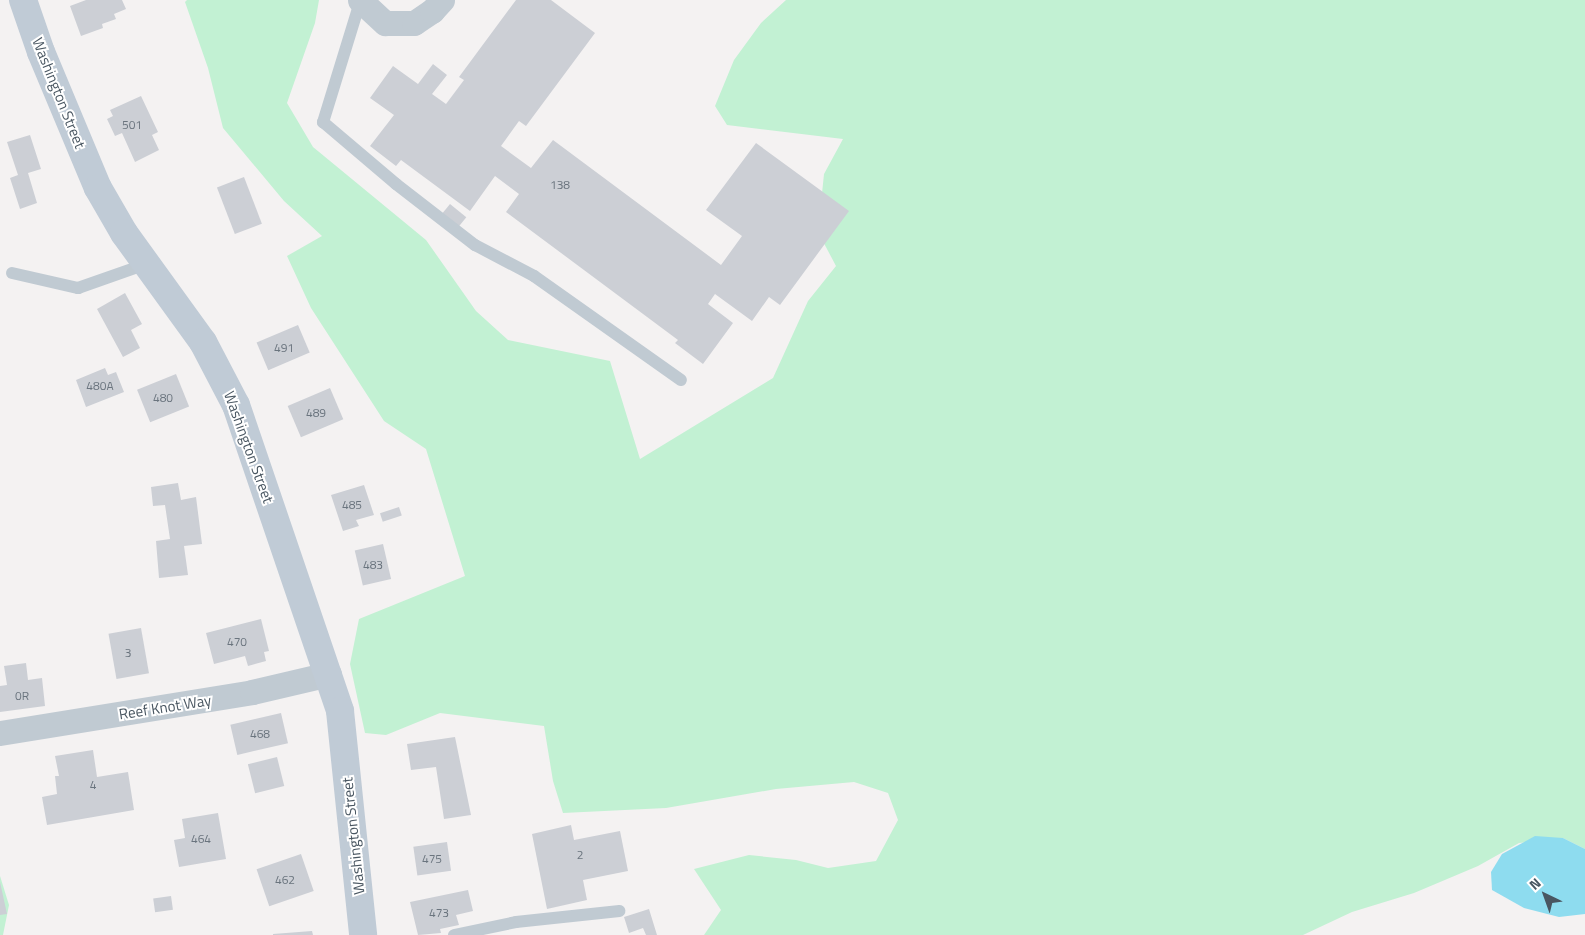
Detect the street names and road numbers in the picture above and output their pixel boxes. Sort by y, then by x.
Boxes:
street label: Washington Street [29,35,89,151]
street label: Washington Street [220,389,278,505]
street label: Reef Knot Way [118,691,212,723]
street label: Washington Street [338,776,368,896]

